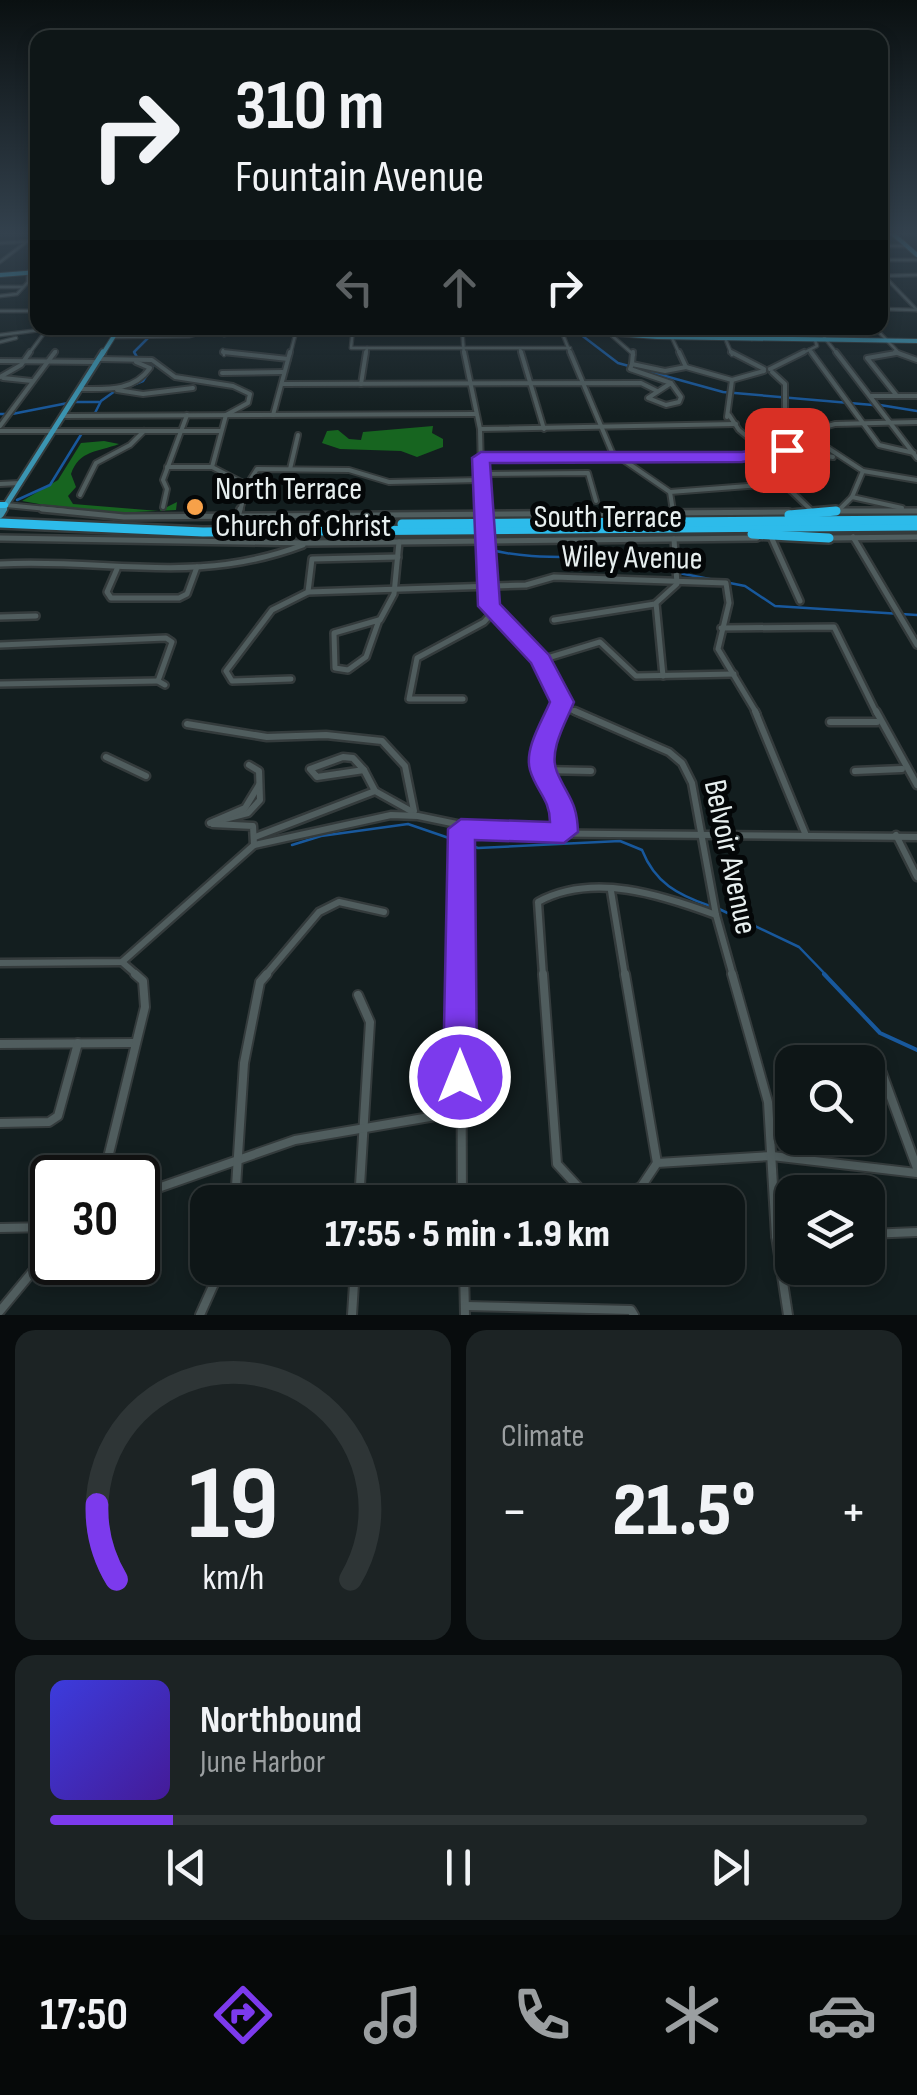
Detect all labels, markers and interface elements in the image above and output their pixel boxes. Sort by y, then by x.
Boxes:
text: 310 m [235,65,384,149]
icon: right [70,70,200,200]
text: Fountain Avenue [235,150,484,205]
icon: left [327,260,382,315]
icon: ahead [432,260,487,315]
icon: right [537,260,592,315]
pin [745,408,830,493]
icon: arrive [760,423,815,478]
place label: North Terrace Church of Christ [215,470,391,546]
marker: North Terrace Church of Christ [184,496,206,518]
street label: South Terrace [534,498,682,537]
street label: Wiley Avenue [561,537,703,579]
street label: Belvoir Avenue [695,776,765,938]
position arrow [408,1025,512,1129]
map controls [775,1045,885,1285]
button: search [775,1045,885,1155]
speed limit sign: 30 [30,1155,160,1285]
button: layers [775,1175,885,1285]
text: 17:55 · 5 min · 1.9 km [325,1212,610,1257]
text: Climate [501,1417,584,1456]
text: 19 [188,1443,278,1568]
text: 21.5° [613,1466,755,1557]
text: − [501,1479,528,1546]
text: + [840,1479,867,1546]
text: km/h [202,1557,264,1600]
text: Northbound [200,1698,362,1743]
text: June Harbor [200,1743,325,1782]
icon: previous [159,1840,214,1895]
icon: pause [431,1840,486,1895]
icon: next [703,1840,758,1895]
icon: directions [208,1980,278,2050]
icon: music [358,1980,428,2050]
icon: phone [507,1980,577,2050]
icon: climate [657,1980,727,2050]
icon: car [807,1980,877,2050]
text: 17:50 [40,1988,128,2043]

